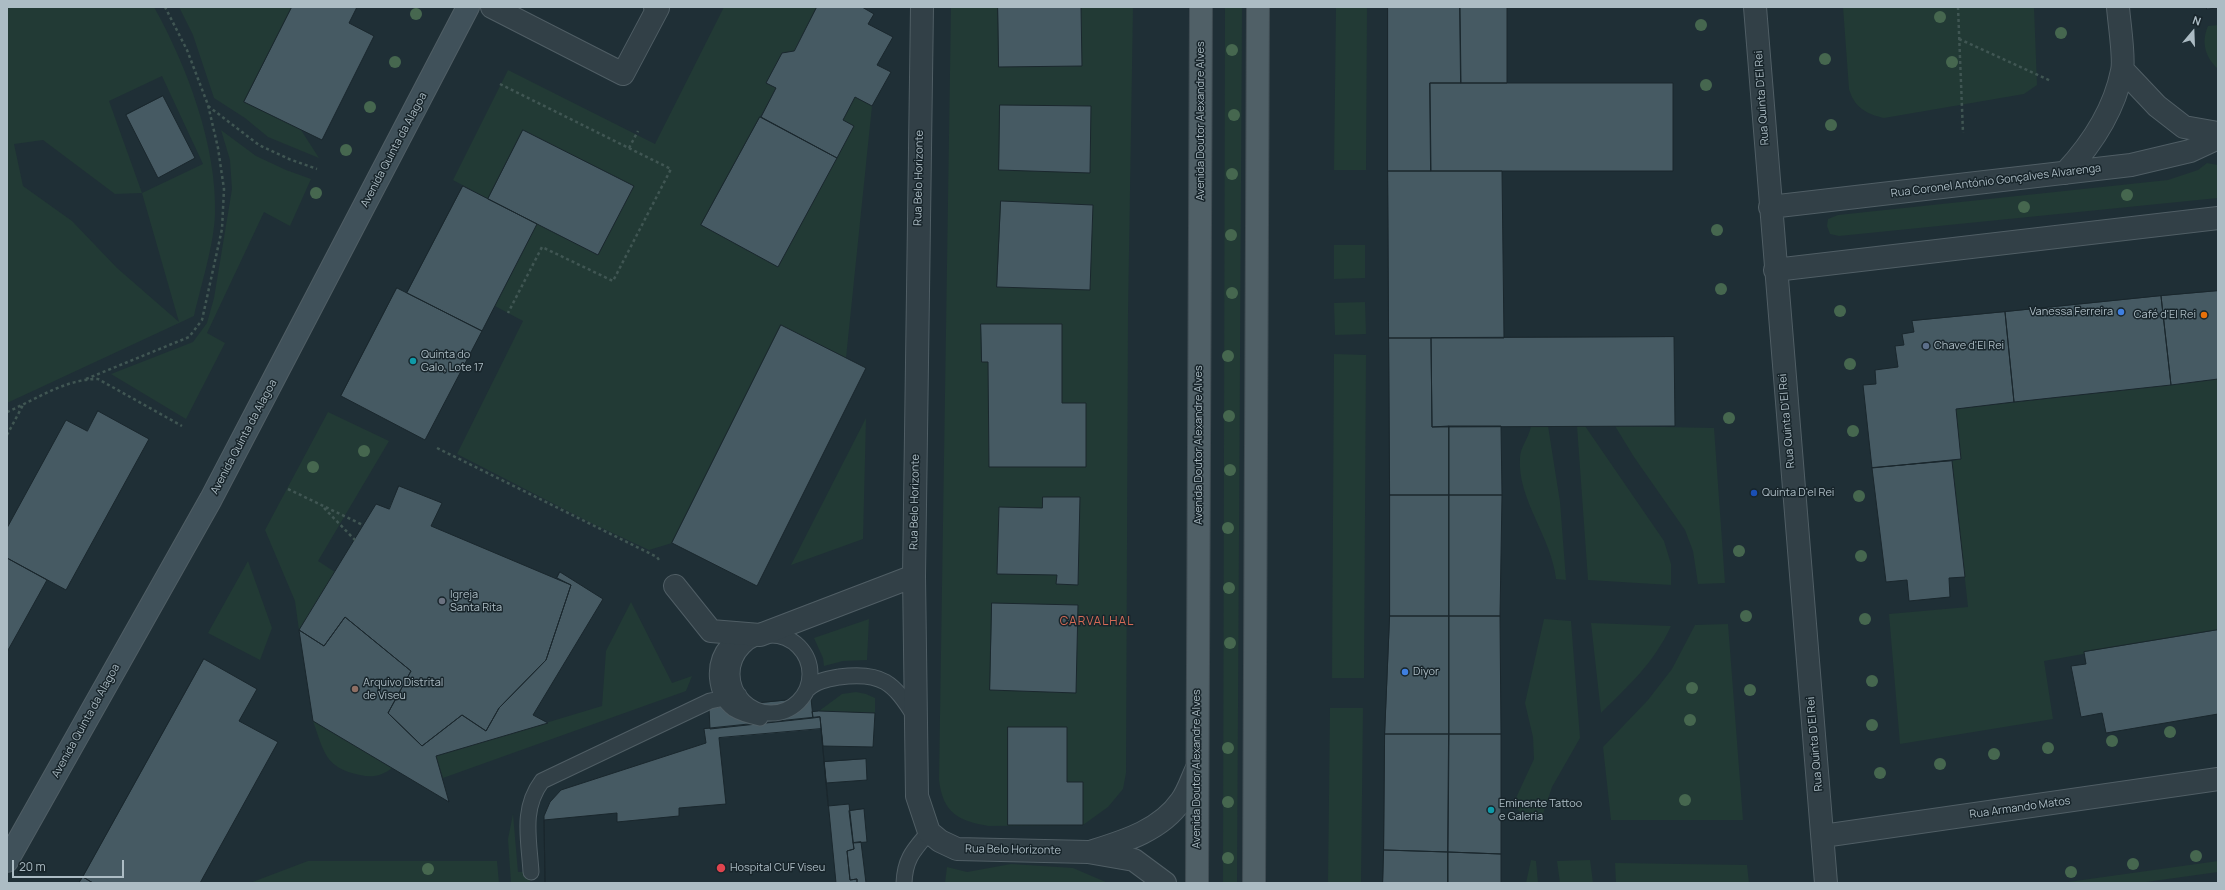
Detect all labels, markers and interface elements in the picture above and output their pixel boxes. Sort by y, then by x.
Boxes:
north arrow [2173,12,2213,52]
text: N [2191,12,2203,29]
street label: Avenida Doutor Alexandre Alves [1194,41,1208,201]
street label: Rua Quinta D'El Rei [1752,50,1772,146]
street label: Avenida Quinta da Alagoa [358,90,430,210]
street label: Rua Belo Horizonte [912,130,926,226]
street label: Rua Coronel António Gonçalves Alvarenga [1890,162,2102,200]
place label: Vanessa Ferreira [2029,305,2113,319]
marker: Vanessa Ferreira [2116,307,2126,317]
place label: Café d'El Rei [2134,308,2196,322]
marker: Café d'El Rei [2199,310,2209,320]
place label: Chave d'El Rei [1934,339,2004,353]
marker: Chave d'El Rei [1921,341,1931,351]
place label: Quinta do Galo, Lote 17 [421,348,484,374]
marker: Quinta do Galo, Lote 17 [408,356,418,366]
street label: Avenida Doutor Alexandre Alves [1192,365,1206,525]
street label: Rua Quinta D'El Rei [1776,373,1798,469]
street label: Avenida Quinta da Alagoa [208,377,280,497]
street label: Rua Belo Horizonte [908,454,922,550]
place label: Quinta D'el Rei [1762,486,1834,500]
marker: Quinta D'el Rei [1749,488,1759,498]
place label: Igreja Santa Rita [450,588,502,614]
marker: Igreja Santa Rita [437,596,447,606]
district label: CARVALHAL [1060,615,1134,629]
street label: Avenida Quinta da Alagoa [49,662,123,780]
place label: Diyor [1413,665,1439,679]
marker: Diyor [1400,667,1410,677]
place label: Arquivo Distrital de Viseu [363,676,443,702]
marker: Arquivo Distrital de Viseu [350,684,360,694]
street label: Avenida Doutor Alexandre Alves [1190,689,1204,849]
street label: Rua Quinta D'El Rei [1804,696,1826,792]
street label: Rua Armando Matos [1969,794,2071,822]
place label: Eminente Tattoo e Galeria [1499,797,1582,823]
marker: Eminente Tattoo e Galeria [1486,805,1496,815]
street label: Rua Belo Horizonte [965,843,1061,857]
scale bar [14,852,126,878]
text: 20 m [19,858,46,875]
place label: Hospital CUF Viseu [730,861,825,875]
marker: Hospital CUF Viseu [715,862,727,874]

